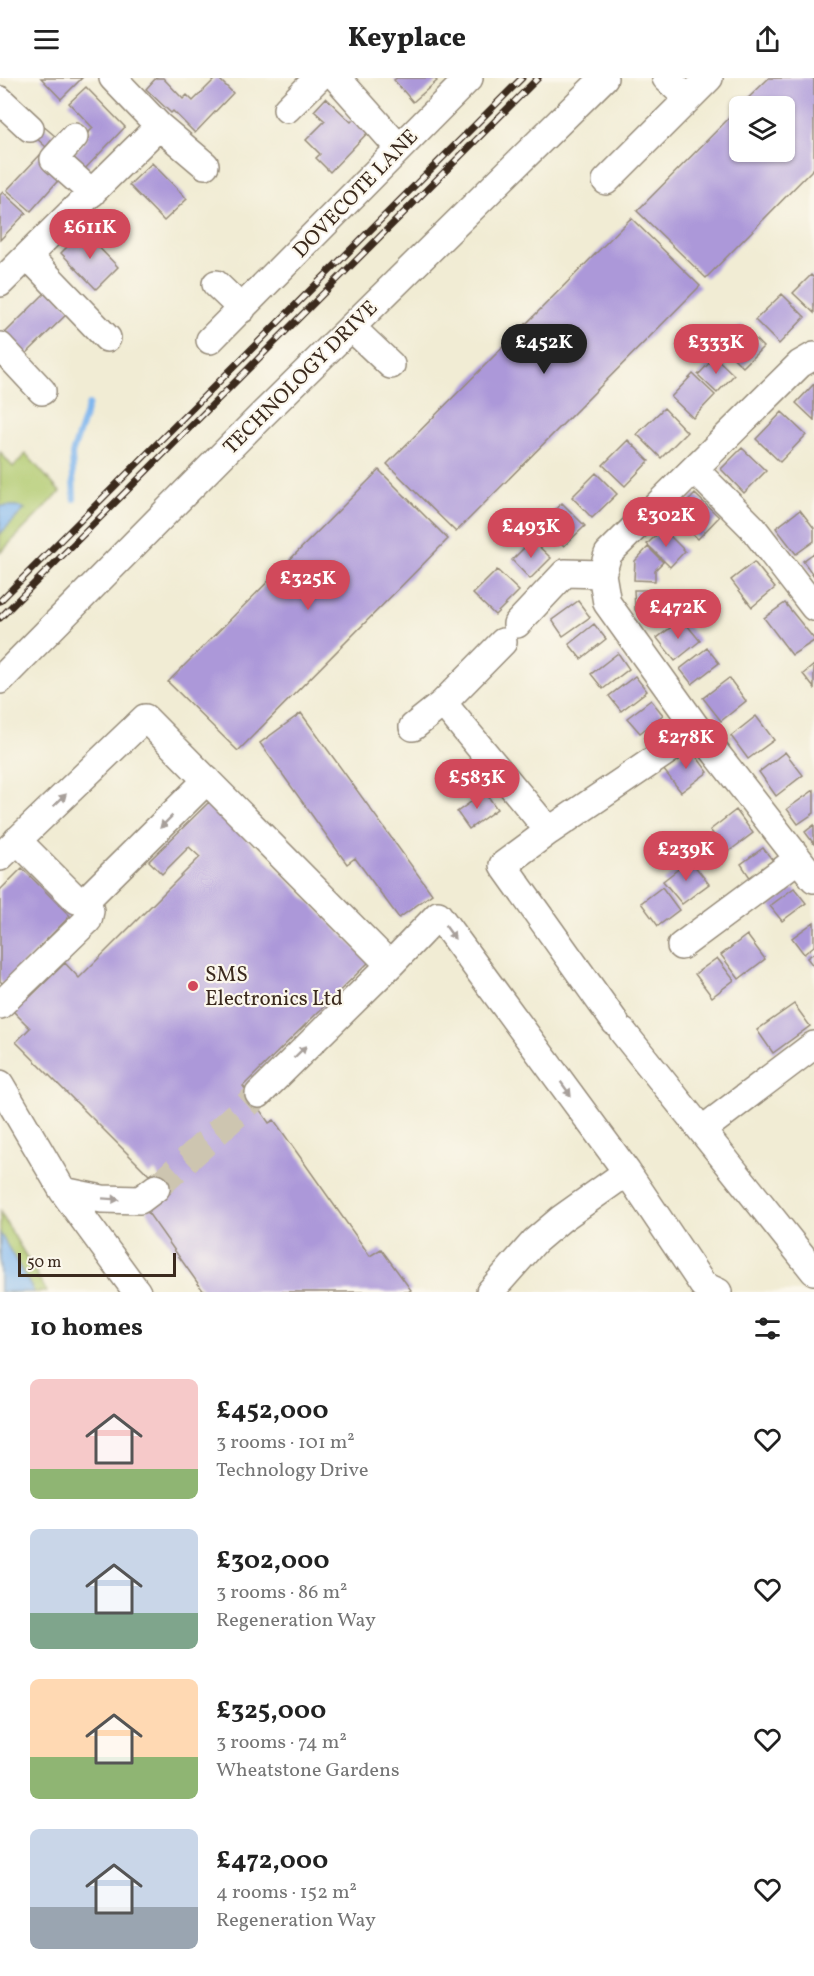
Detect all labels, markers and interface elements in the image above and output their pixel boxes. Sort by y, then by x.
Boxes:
text: Keyplace [348,20,466,58]
icon: menu [30,23,63,56]
icon: share [751,23,784,56]
map controls [729,96,795,162]
button: layers [729,96,795,162]
street label: DOVECOTE LANE [287,123,425,265]
pin: £611K [48,209,132,260]
text: £611K [63,214,117,242]
street label: TECHNOLOGY DRIVE [217,294,385,462]
pin: £452K [502,324,586,375]
pin: £333K [674,324,758,375]
text: £452K [515,329,573,357]
text: £333K [688,329,744,357]
pin: £302K [624,497,708,548]
text: £302K [637,502,695,530]
pin: £493K [489,508,573,559]
text: £493K [502,513,560,541]
pin: £325K [266,560,350,611]
text: £325K [280,565,336,593]
pin: £472K [636,589,720,640]
text: £472K [649,594,707,622]
pin: £278K [644,719,728,770]
text: £278K [658,724,714,752]
pin: £583K [435,759,519,810]
text: £583K [449,764,505,792]
one-way arrow [52,793,66,807]
one-way arrow [159,814,173,828]
pin: £239K [644,831,728,882]
text: £239K [657,836,715,864]
one-way arrow [444,924,456,939]
place label: SMS Electronics Ltd [205,961,343,1014]
marker: SMS Electronics Ltd [186,979,200,993]
one-way arrow [293,1046,307,1060]
one-way arrow [560,1081,572,1097]
one-way arrow [101,1195,120,1204]
scale bar [18,1250,176,1278]
text: 50 m [27,1252,61,1274]
text: 10 homes [30,1310,143,1346]
icon: filters [751,1312,784,1345]
text: £452,000 [216,1393,329,1429]
icon: home [78,1403,150,1475]
icon: heart [751,1423,784,1456]
text: 3 rooms · 101 m² [216,1429,355,1457]
text: Technology Drive [216,1457,368,1485]
text: £302,000 [216,1543,330,1579]
icon: home [78,1553,150,1625]
icon: heart [751,1573,784,1606]
text: 3 rooms · 86 m² [216,1579,347,1607]
text: Regeneration Way [216,1607,376,1635]
text: £325,000 [216,1693,326,1729]
icon: home [78,1703,150,1775]
icon: heart [751,1723,784,1756]
text: 3 rooms · 74 m² [216,1729,347,1757]
text: Wheatstone Gardens [216,1757,400,1785]
text: £472,000 [216,1843,328,1879]
icon: home [78,1853,150,1925]
icon: heart [751,1873,784,1906]
text: 4 rooms · 152 m² [216,1879,357,1907]
text: Regeneration Way [216,1907,376,1935]

